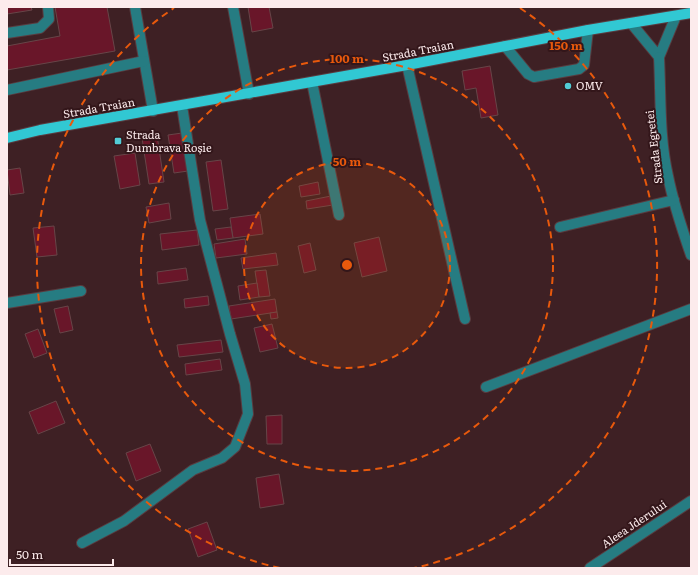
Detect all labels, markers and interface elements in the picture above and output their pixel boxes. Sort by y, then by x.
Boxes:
street label: Strada Traian [381,35,455,65]
text: 150 m [549,36,583,54]
text: 100 m [330,49,364,67]
place label: OMV [576,77,603,93]
marker: OMV [563,81,573,91]
street label: Strada Traian [62,93,136,121]
street label: Strada Egretei [641,109,665,185]
place label: Strada Dumbrava Roșie [126,126,212,155]
marker: Strada Dumbrava Roșie [113,136,123,146]
text: 50 m [333,152,361,170]
centre of rings [340,258,354,272]
street label: Aleea Jderului [598,495,669,551]
scale bar [10,541,113,567]
text: 50 m [16,545,43,563]

